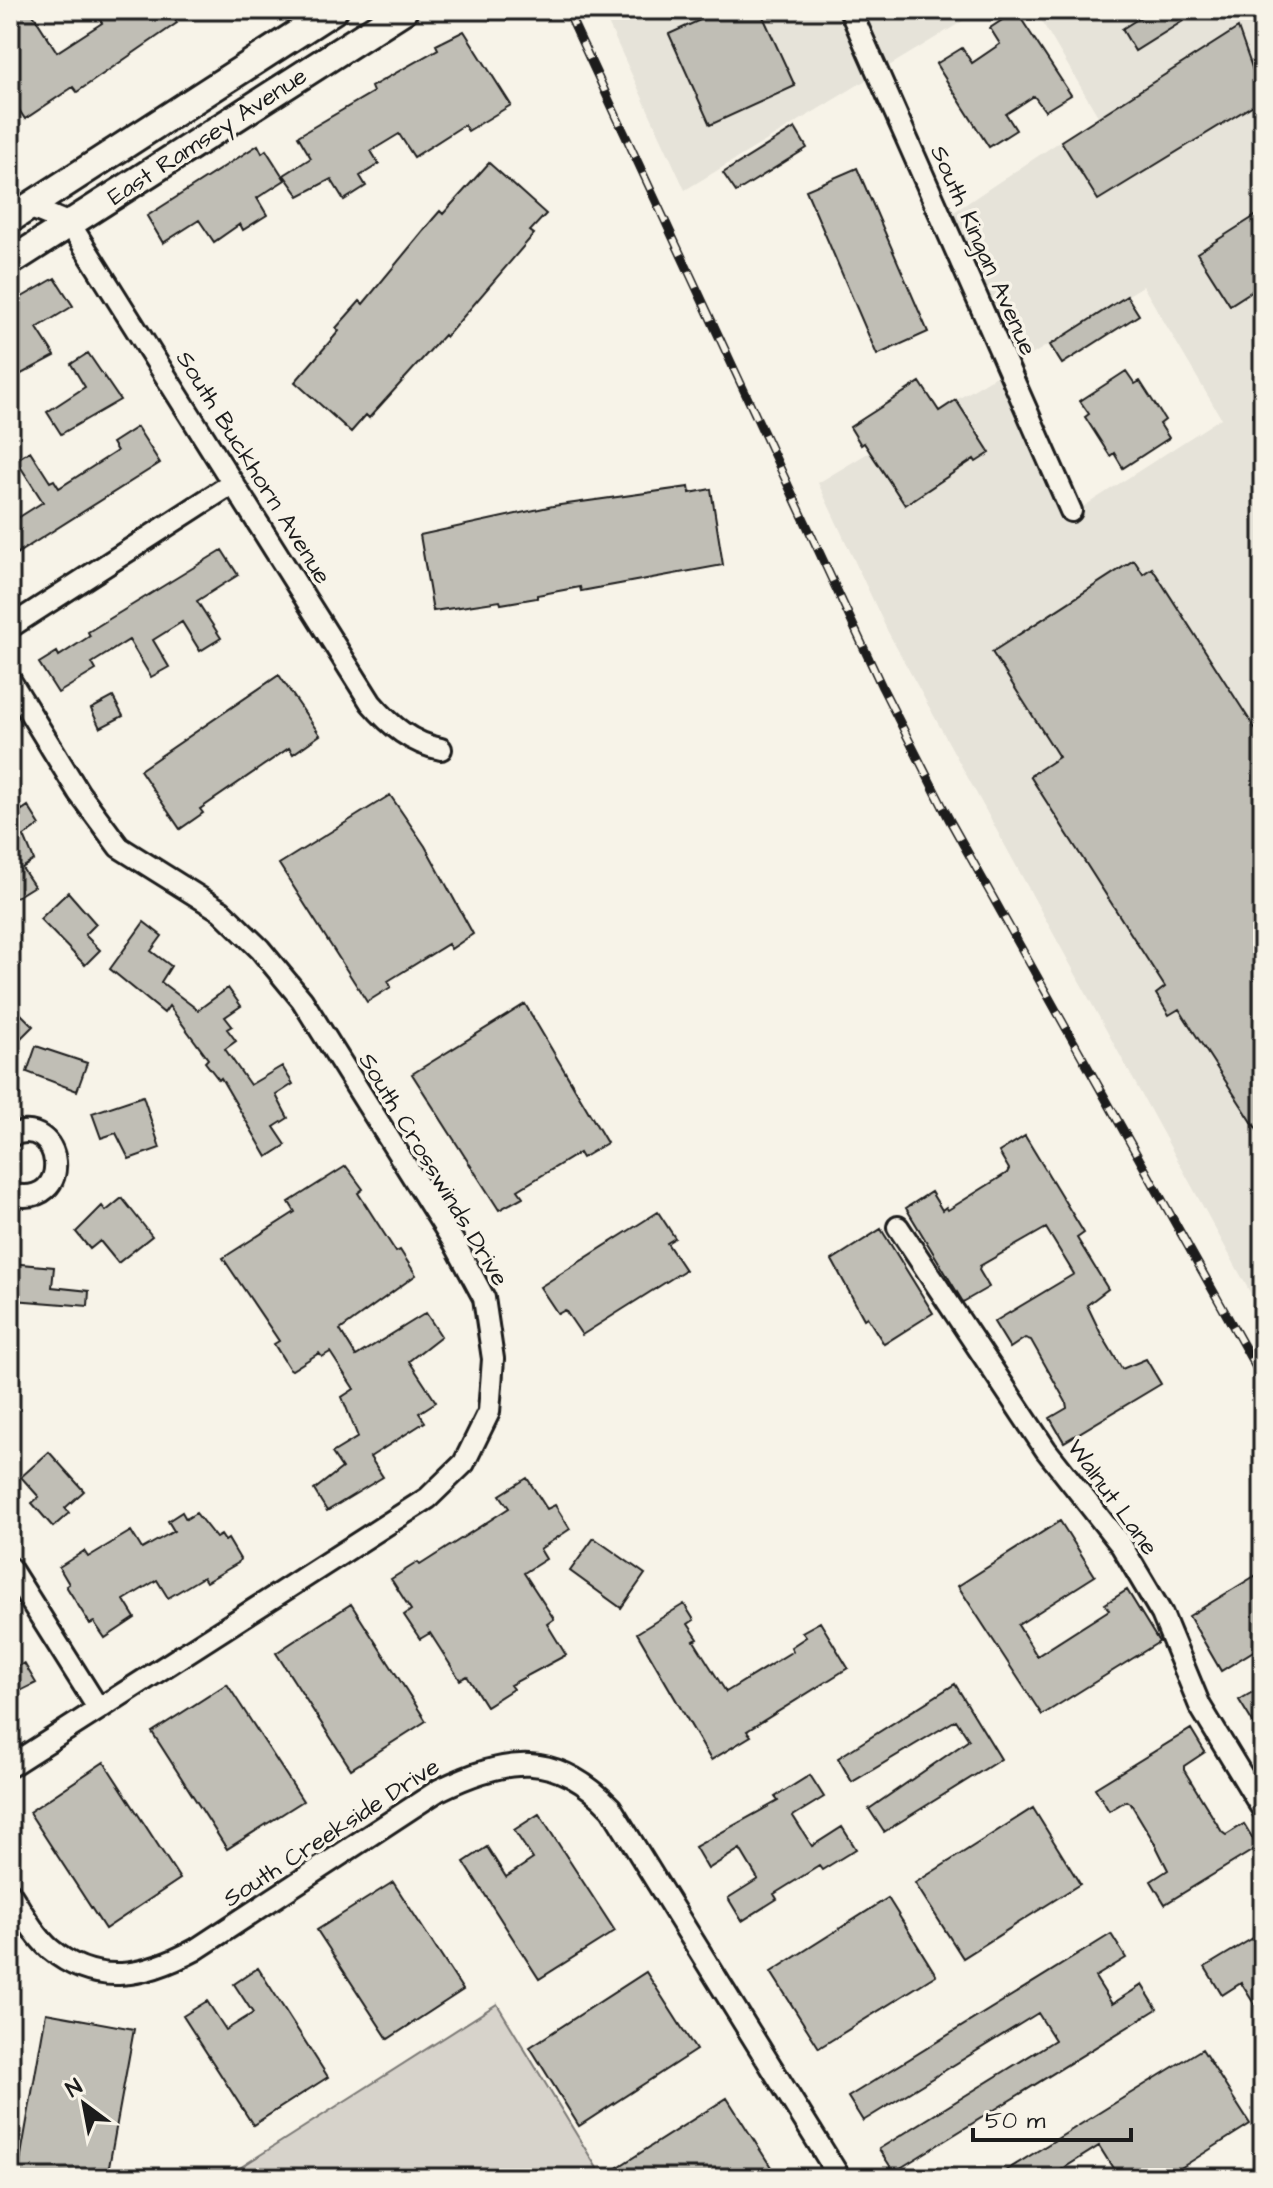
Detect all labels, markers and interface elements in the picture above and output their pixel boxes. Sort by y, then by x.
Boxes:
street label: East Ramsey Avenue [101,60,314,215]
street label: South Kingan Avenue [921,140,1045,361]
street label: South Buckhorn Avenue [167,344,339,591]
street label: South Crosswinds Drive [350,1046,516,1293]
street label: Walnut Lane [1059,1433,1166,1563]
street label: South Creekside Drive [217,1750,446,1916]
north arrow [44,2064,124,2144]
text: N [60,2071,88,2105]
scale bar [973,2092,1131,2142]
text: 50 m [985,2104,1046,2138]

